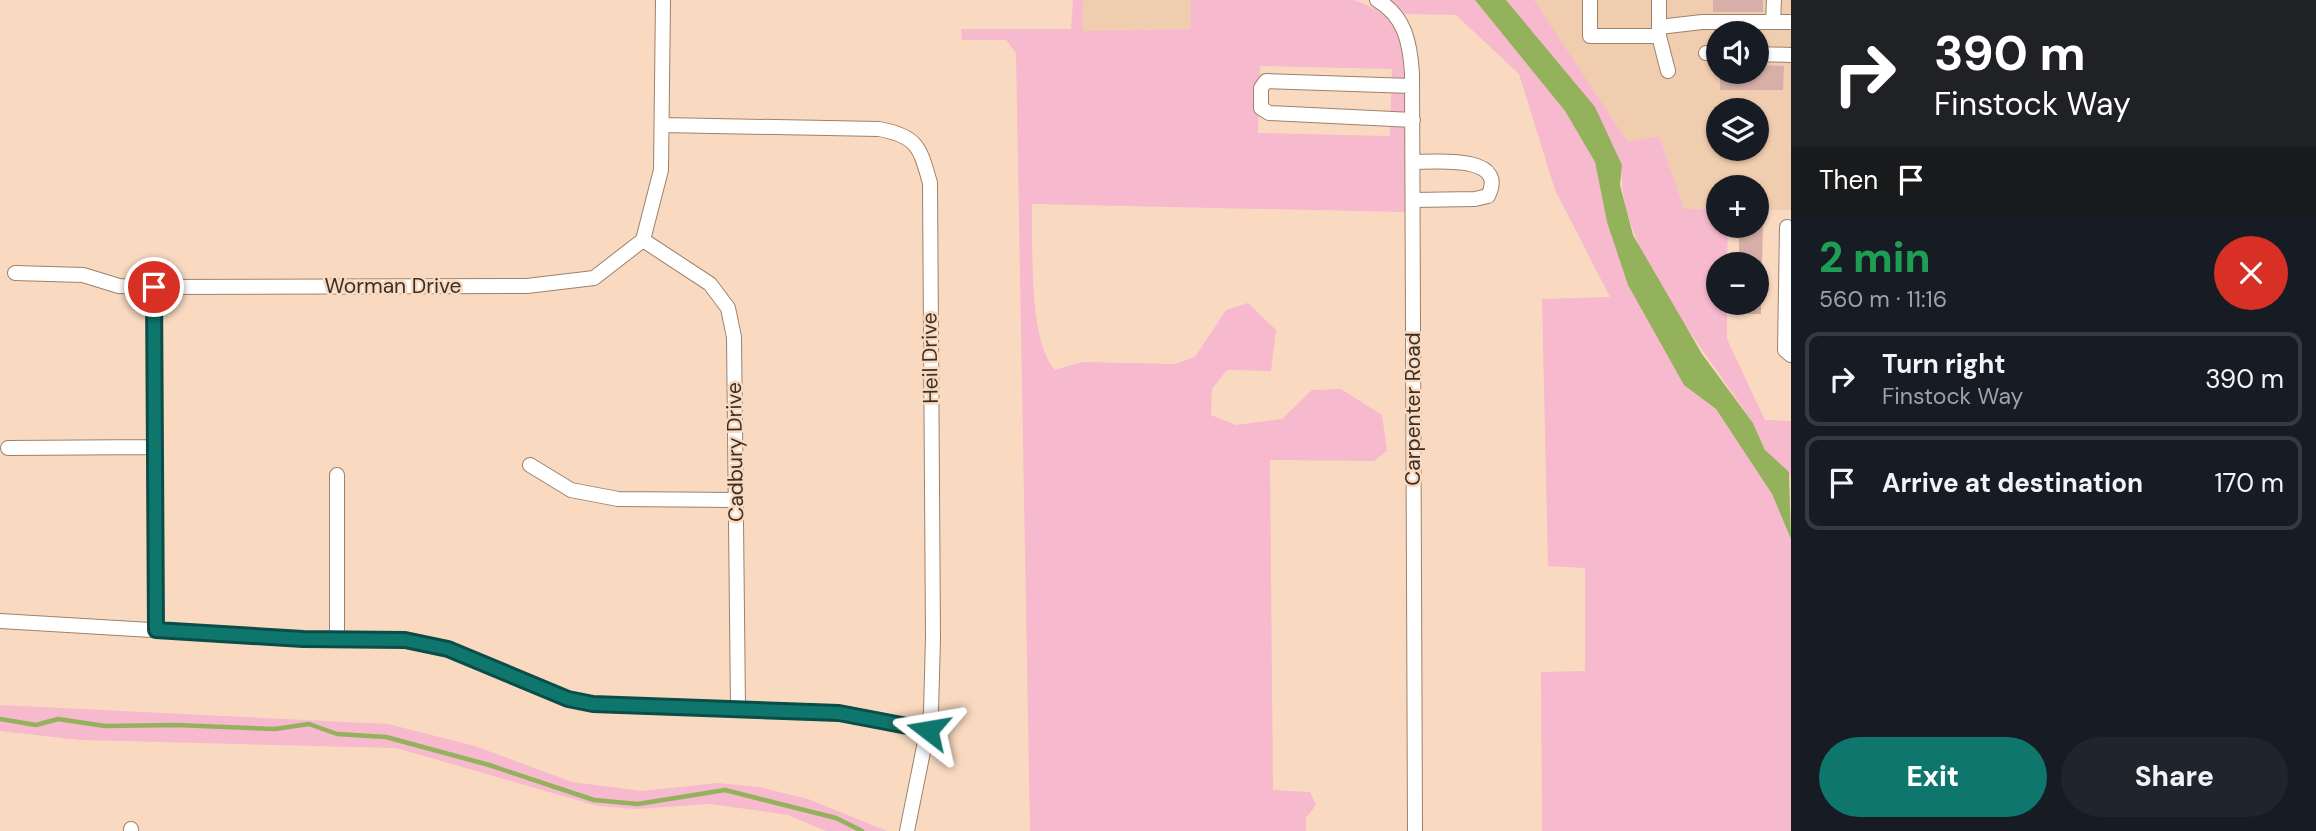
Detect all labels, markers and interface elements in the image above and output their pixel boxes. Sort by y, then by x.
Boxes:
map controls [1706,21,1769,315]
button: sound [1706,21,1769,84]
text: 390 m [1934,21,2086,85]
icon: right [1819,28,1910,119]
text: Finstock Way [1934,83,2131,125]
button: layers [1706,98,1769,161]
icon: arrive [1892,161,1930,199]
text: Then [1819,163,1878,197]
button: + [1706,175,1769,238]
text: 2 min [1819,230,1930,285]
button: close [2214,236,2288,310]
button: − [1706,252,1769,315]
pin [124,257,184,317]
icon: arrive [135,268,173,306]
street label: Worman Drive [325,272,462,300]
text: 560 m · 11:16 [1819,284,1947,314]
street label: Heil Drive [915,312,945,404]
street label: Carpenter Road [1399,332,1427,486]
text: Turn right [1882,347,2006,381]
icon: right [1823,360,1861,398]
text: 390 m [2205,362,2284,396]
text: Finstock Way [1882,381,2023,411]
street label: Cadbury Drive [720,382,750,522]
icon: arrive [1823,464,1861,502]
text: Arrive at destination [1882,466,2143,500]
text: 170 m [2215,466,2284,500]
position arrow [891,693,965,767]
button: Exit [1819,737,2047,817]
button: Share [2061,737,2288,817]

